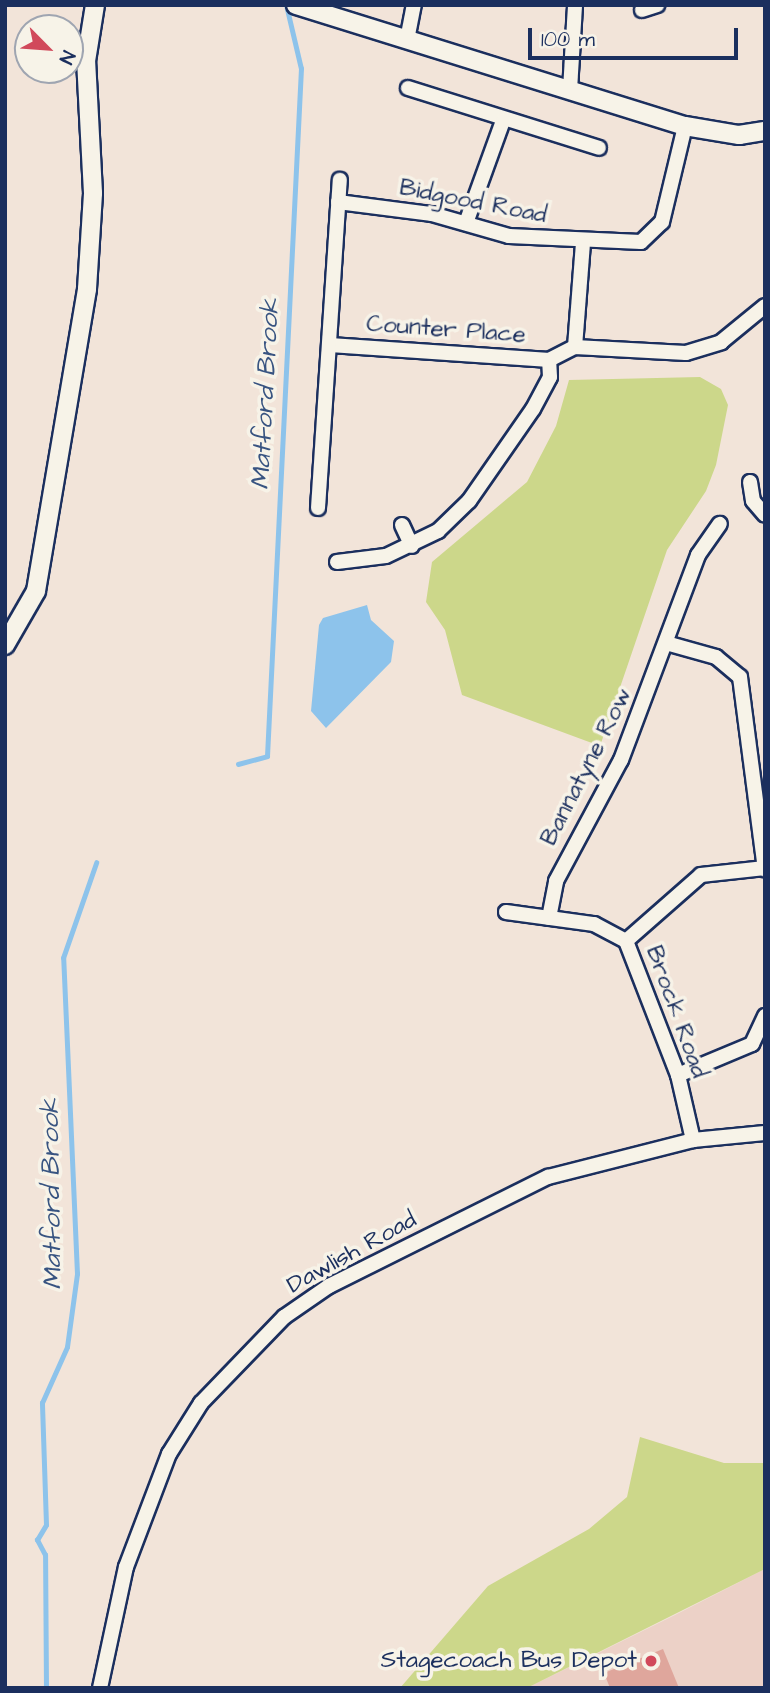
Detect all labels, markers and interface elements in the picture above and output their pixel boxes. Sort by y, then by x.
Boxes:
north arrow [14,14,84,84]
scale bar [532,14,742,58]
text: 100 m [541,25,595,54]
text: N [52,46,81,68]
street label: Bidgood Road [397,174,549,230]
water label: Matford Brook [245,298,287,490]
street label: Counter Place [365,310,527,350]
street label: Bannatyne Row [535,683,639,851]
street label: Brock Road [639,942,713,1082]
water label: Matford Brook [35,1098,69,1290]
street label: Dawlish Road [282,1206,422,1300]
place label: Stagecoach Bus Depot [381,1647,637,1675]
marker: Stagecoach Bus Depot [643,1653,659,1669]

